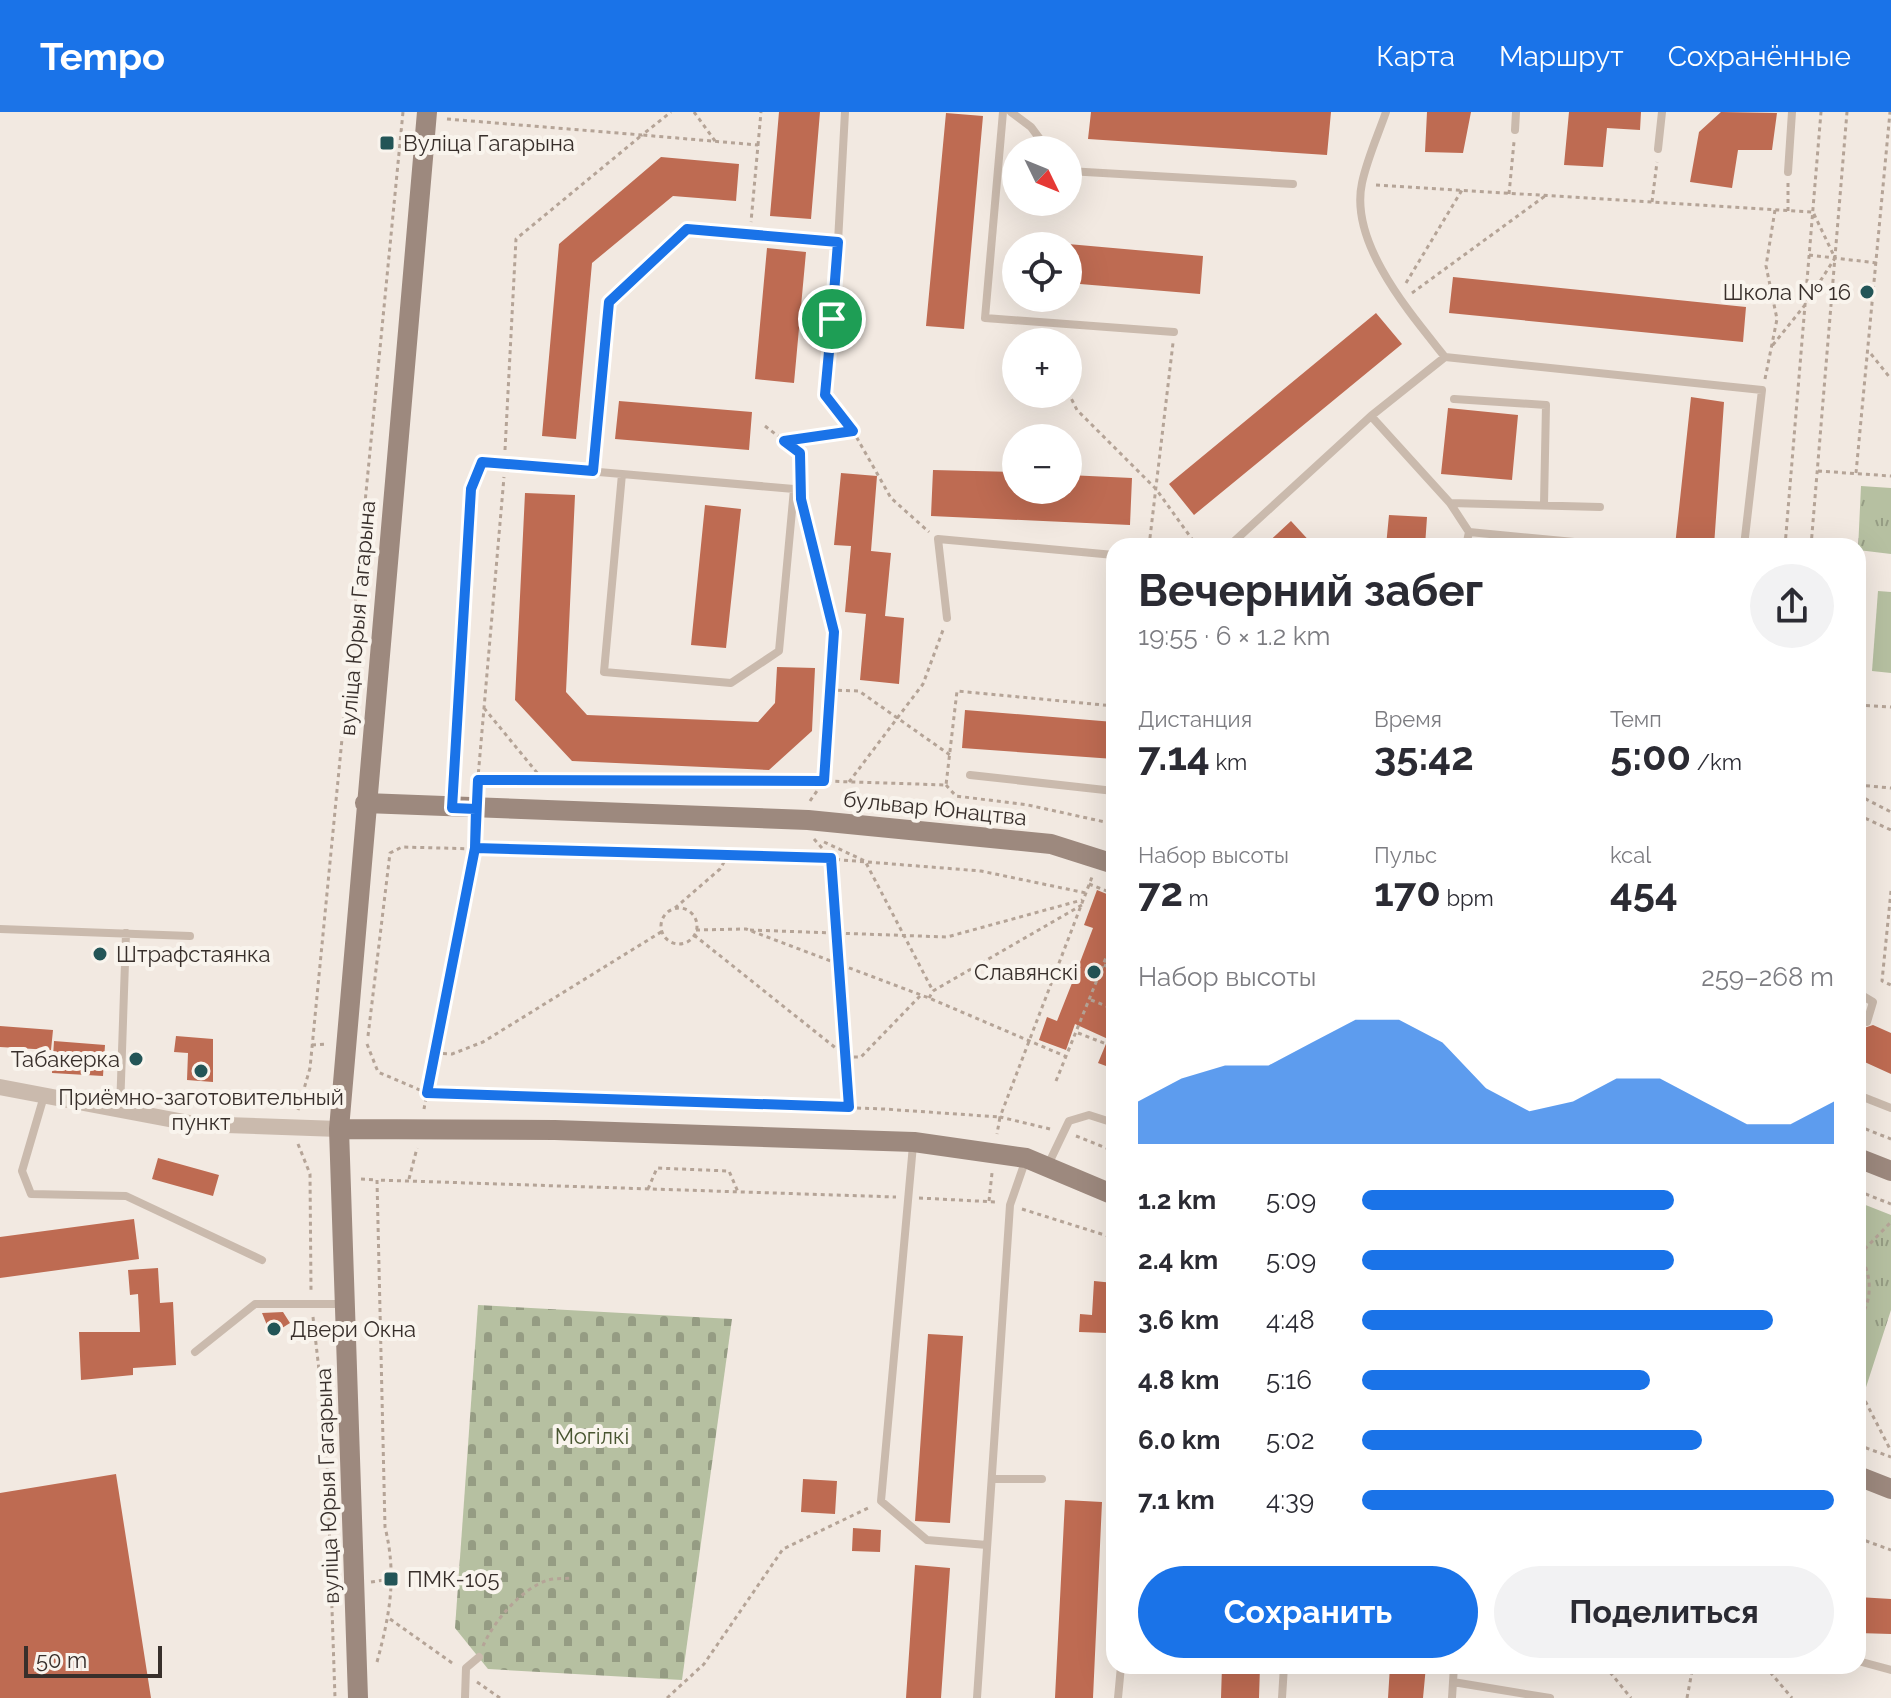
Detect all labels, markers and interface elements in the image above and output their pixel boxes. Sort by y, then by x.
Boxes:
text: Tempo [40,34,165,79]
text: Карта [1376,40,1455,73]
text: Маршрут [1499,40,1624,73]
text: Сохранённые [1668,40,1851,73]
place label: Вуліца Гагарына [403,130,575,156]
marker: Вуліца Гагарына [378,134,396,152]
north arrow [1002,136,1082,216]
map controls [1002,136,1082,504]
button: locate [1002,232,1082,312]
place label: Школа № 16 [1723,279,1851,305]
marker: Школа № 16 [1858,283,1876,301]
pin [798,285,866,353]
icon: arrive [810,297,854,341]
button: + [1002,328,1082,408]
button: − [1002,424,1082,504]
street label: вуліца Юрыя Гагарына [334,499,380,737]
button: share [1750,564,1834,648]
text: Вечерний забег [1138,565,1483,616]
text: 19:55 · 6 × 1.2 km [1138,621,1330,651]
text: Дистанция [1138,706,1252,732]
text: Время [1374,706,1442,732]
text: Темп [1610,706,1662,732]
text: 7.14 [1138,732,1210,779]
text: 35:42 [1374,732,1474,779]
text: 5:00 [1610,732,1691,779]
text: km [1210,749,1247,775]
text: /km [1691,749,1742,775]
street label: бульвар Юнацтва [842,785,1028,831]
text: Набор высоты [1138,842,1289,868]
text: Пульс [1374,842,1437,868]
text: kcal [1610,842,1651,868]
text: 72 [1138,868,1183,915]
text: 170 [1374,868,1441,915]
text: 454 [1610,868,1678,915]
text: m [1183,885,1209,911]
text: bpm [1441,885,1494,911]
place label: Штрафстаянка [116,941,270,967]
marker: Штрафстаянка [91,945,109,963]
place label: Славянскі [974,959,1078,985]
text: Набор высоты [1138,962,1316,992]
text: 259–268 m [1701,962,1834,992]
marker: Славянскі [1085,963,1103,981]
place label: Табакерка [11,1046,120,1072]
marker: Табакерка [127,1050,145,1068]
marker: Приёмно-заготовительный пункт [192,1062,210,1080]
place label: Приёмно-заготовительный пункт [58,1084,344,1135]
text: 1.2 km [1138,1185,1216,1215]
text: 5:09 [1266,1185,1316,1215]
text: 2.4 km [1138,1245,1218,1275]
text: 5:09 [1266,1245,1316,1275]
text: 3.6 km [1138,1305,1219,1335]
text: 4:48 [1266,1305,1315,1335]
place label: Двери Окна [290,1316,416,1342]
marker: Двери Окна [265,1320,283,1338]
text: 4.8 km [1138,1365,1219,1395]
text: 5:16 [1266,1365,1312,1395]
street label: вуліца Юрыя Гагарына [310,1368,344,1604]
park label: Могілкі [555,1423,629,1449]
text: 6.0 km [1138,1425,1221,1455]
text: 5:02 [1266,1425,1315,1455]
text: 7.1 km [1138,1485,1215,1515]
text: 4:39 [1266,1485,1314,1515]
place label: ПМК-105 [407,1566,500,1592]
button: Сохранить [1138,1566,1478,1658]
button: Поделиться [1494,1566,1834,1658]
marker: ПМК-105 [382,1570,400,1588]
scale bar [24,1642,162,1678]
text: 50 m [36,1647,87,1673]

